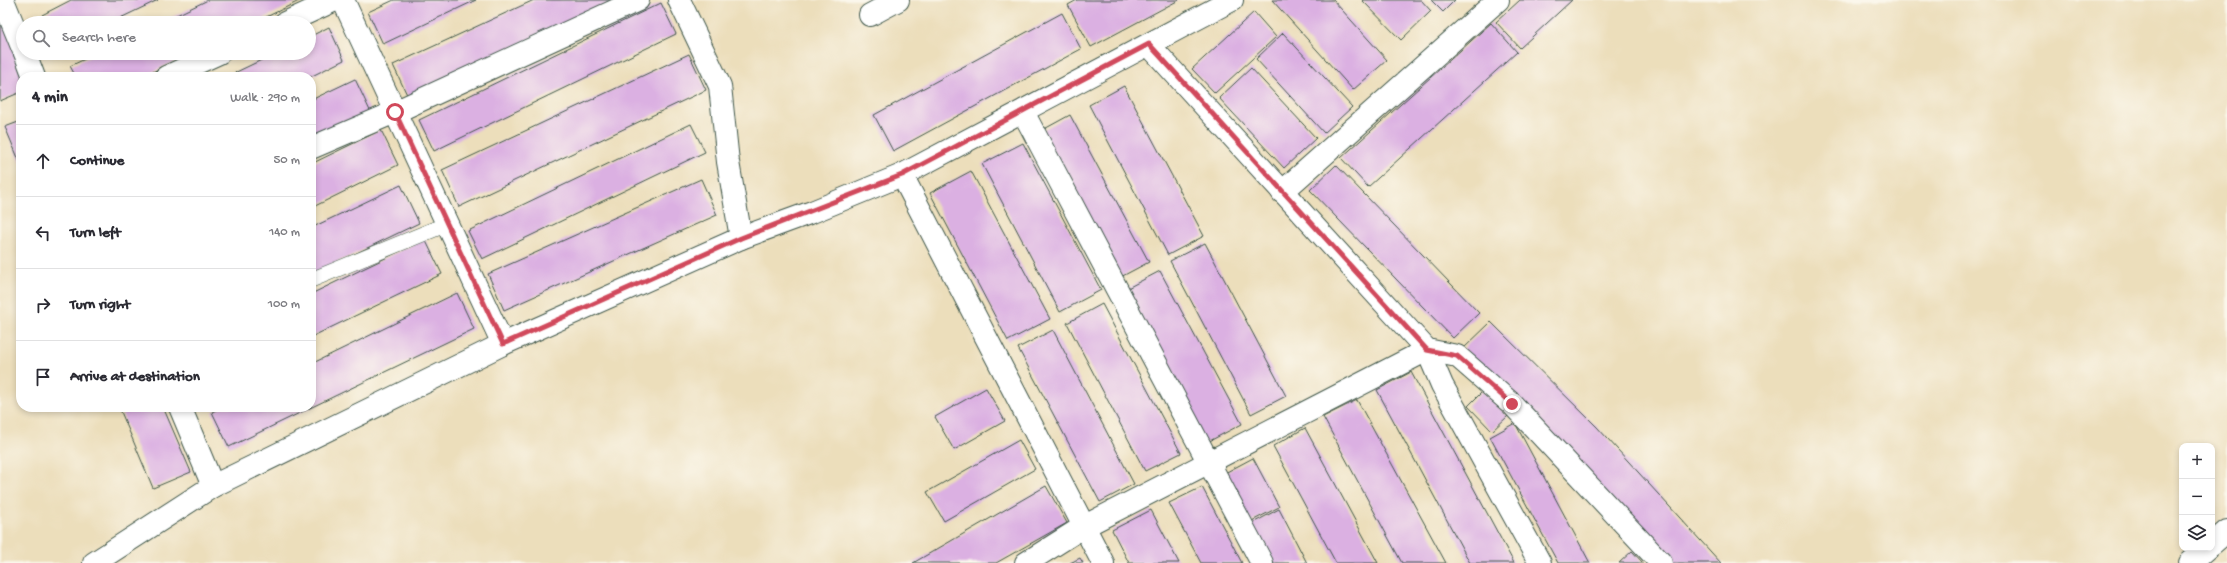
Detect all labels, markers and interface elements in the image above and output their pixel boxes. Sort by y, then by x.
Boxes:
search box [16,16,316,60]
icon: search [30,27,52,49]
text: Search here [62,29,136,47]
text: 4 min [32,88,68,108]
text: Walk · 290 m [230,91,300,106]
route start [386,103,404,121]
icon: ahead [32,150,54,172]
text: Continue [70,152,124,170]
text: 50 m [273,153,300,168]
icon: left [32,222,54,244]
text: Turn left [70,224,121,242]
text: 140 m [269,225,300,240]
icon: right [32,294,54,316]
text: Turn right [70,296,130,314]
text: 100 m [268,297,300,312]
icon: arrive [32,366,54,388]
text: Arrive at destination [70,368,200,386]
route end [1503,395,1521,413]
map controls [2179,443,2215,551]
button: + [2179,443,2215,479]
button: − [2179,479,2215,515]
button: layers [2179,515,2215,551]

